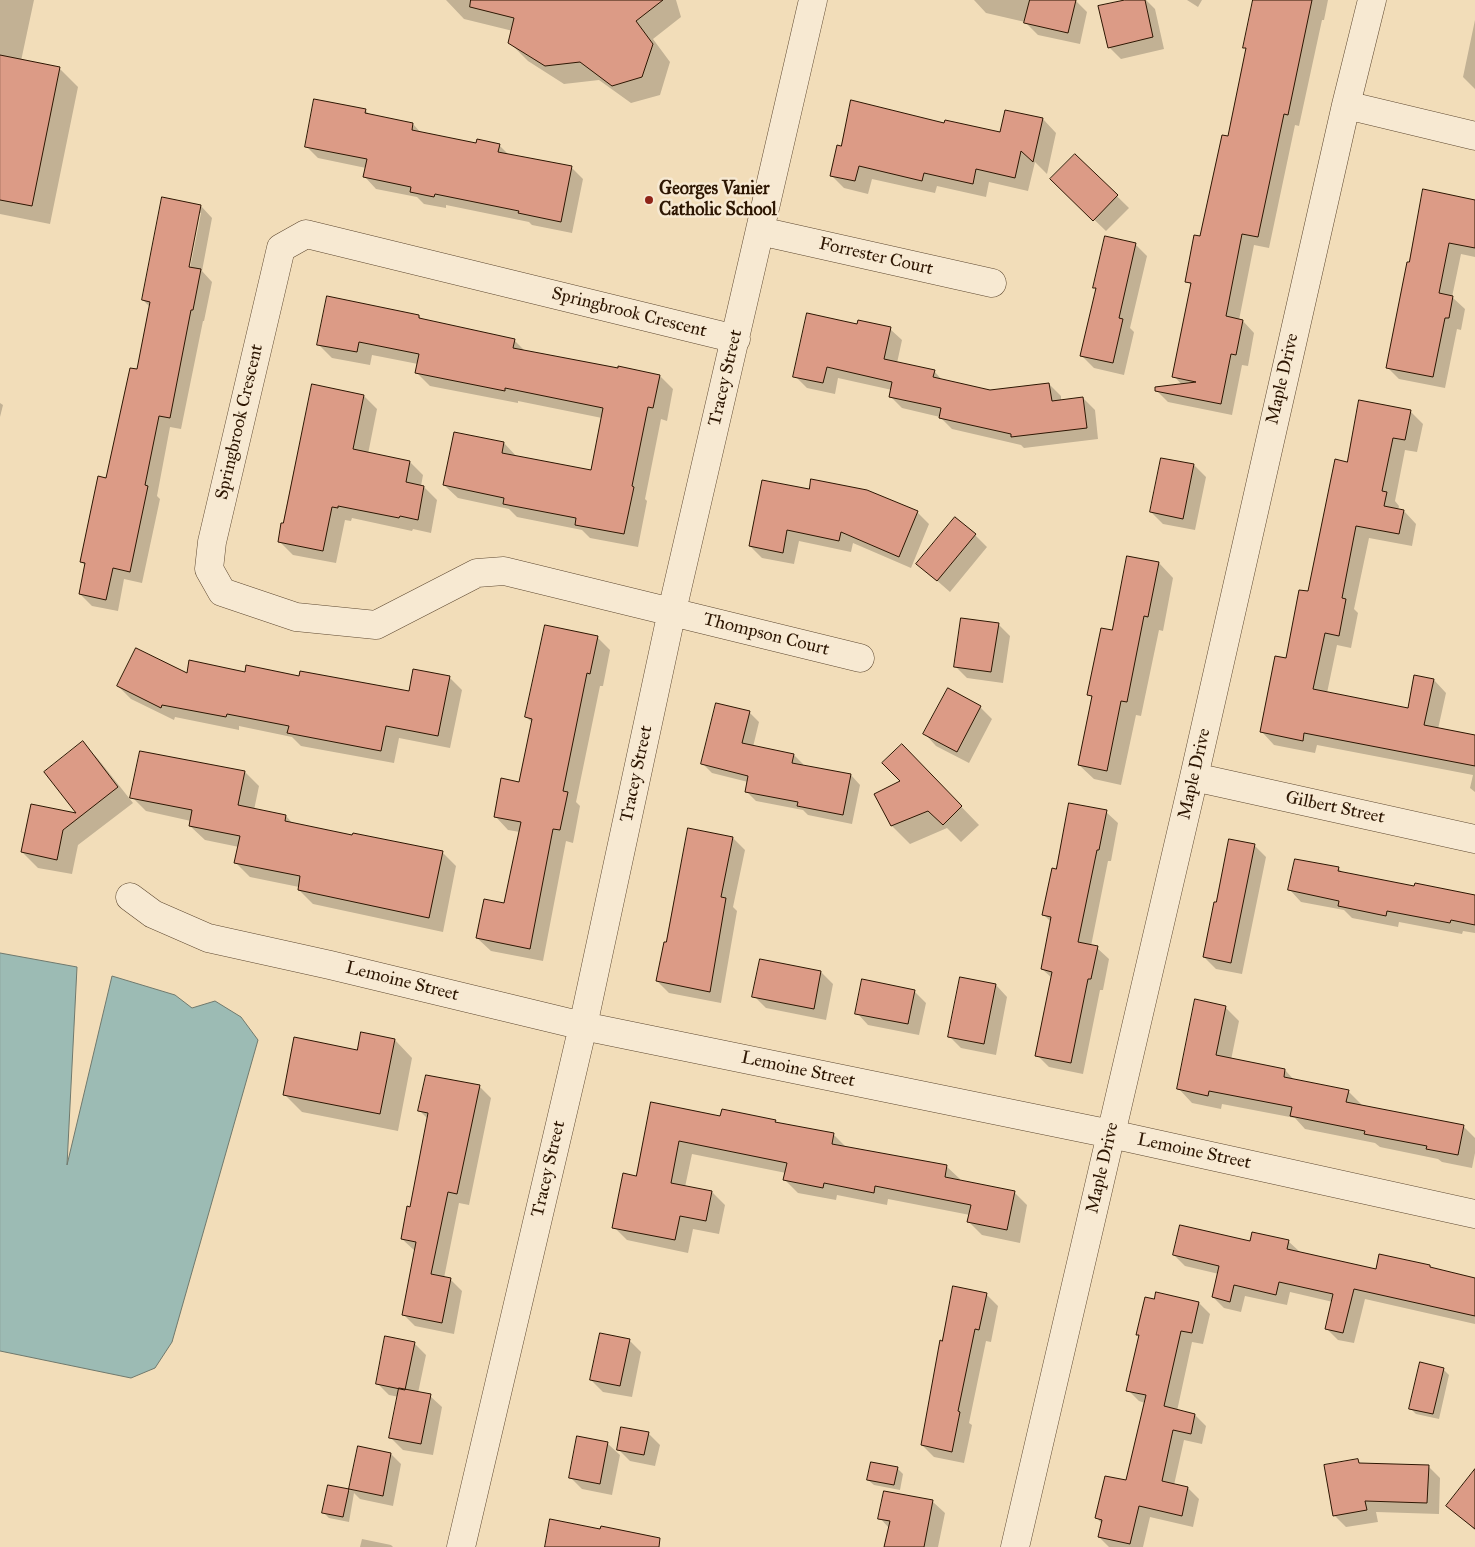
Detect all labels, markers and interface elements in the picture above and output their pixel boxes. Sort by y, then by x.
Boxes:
place label: Georges Vanier Catholic School [659,179,777,222]
marker: Georges Vanier Catholic School [643,194,655,206]
street label: Forrester Court [817,233,935,281]
street label: Springbrook Crescent [549,283,709,343]
street label: Tracey Street [704,328,748,428]
street label: Maple Drive [1262,331,1304,427]
street label: Springbrook Crescent [212,342,268,502]
street label: Thompson Court [701,609,831,661]
street label: Tracey Street [616,724,658,824]
street label: Maple Drive [1174,726,1216,822]
street label: Gilbert Street [1283,787,1387,829]
street label: Lemoine Street [343,958,461,1006]
street label: Lemoine Street [739,1047,857,1093]
street label: Tracey Street [527,1119,571,1219]
street label: Maple Drive [1082,1120,1124,1216]
street label: Lemoine Street [1135,1129,1253,1175]

